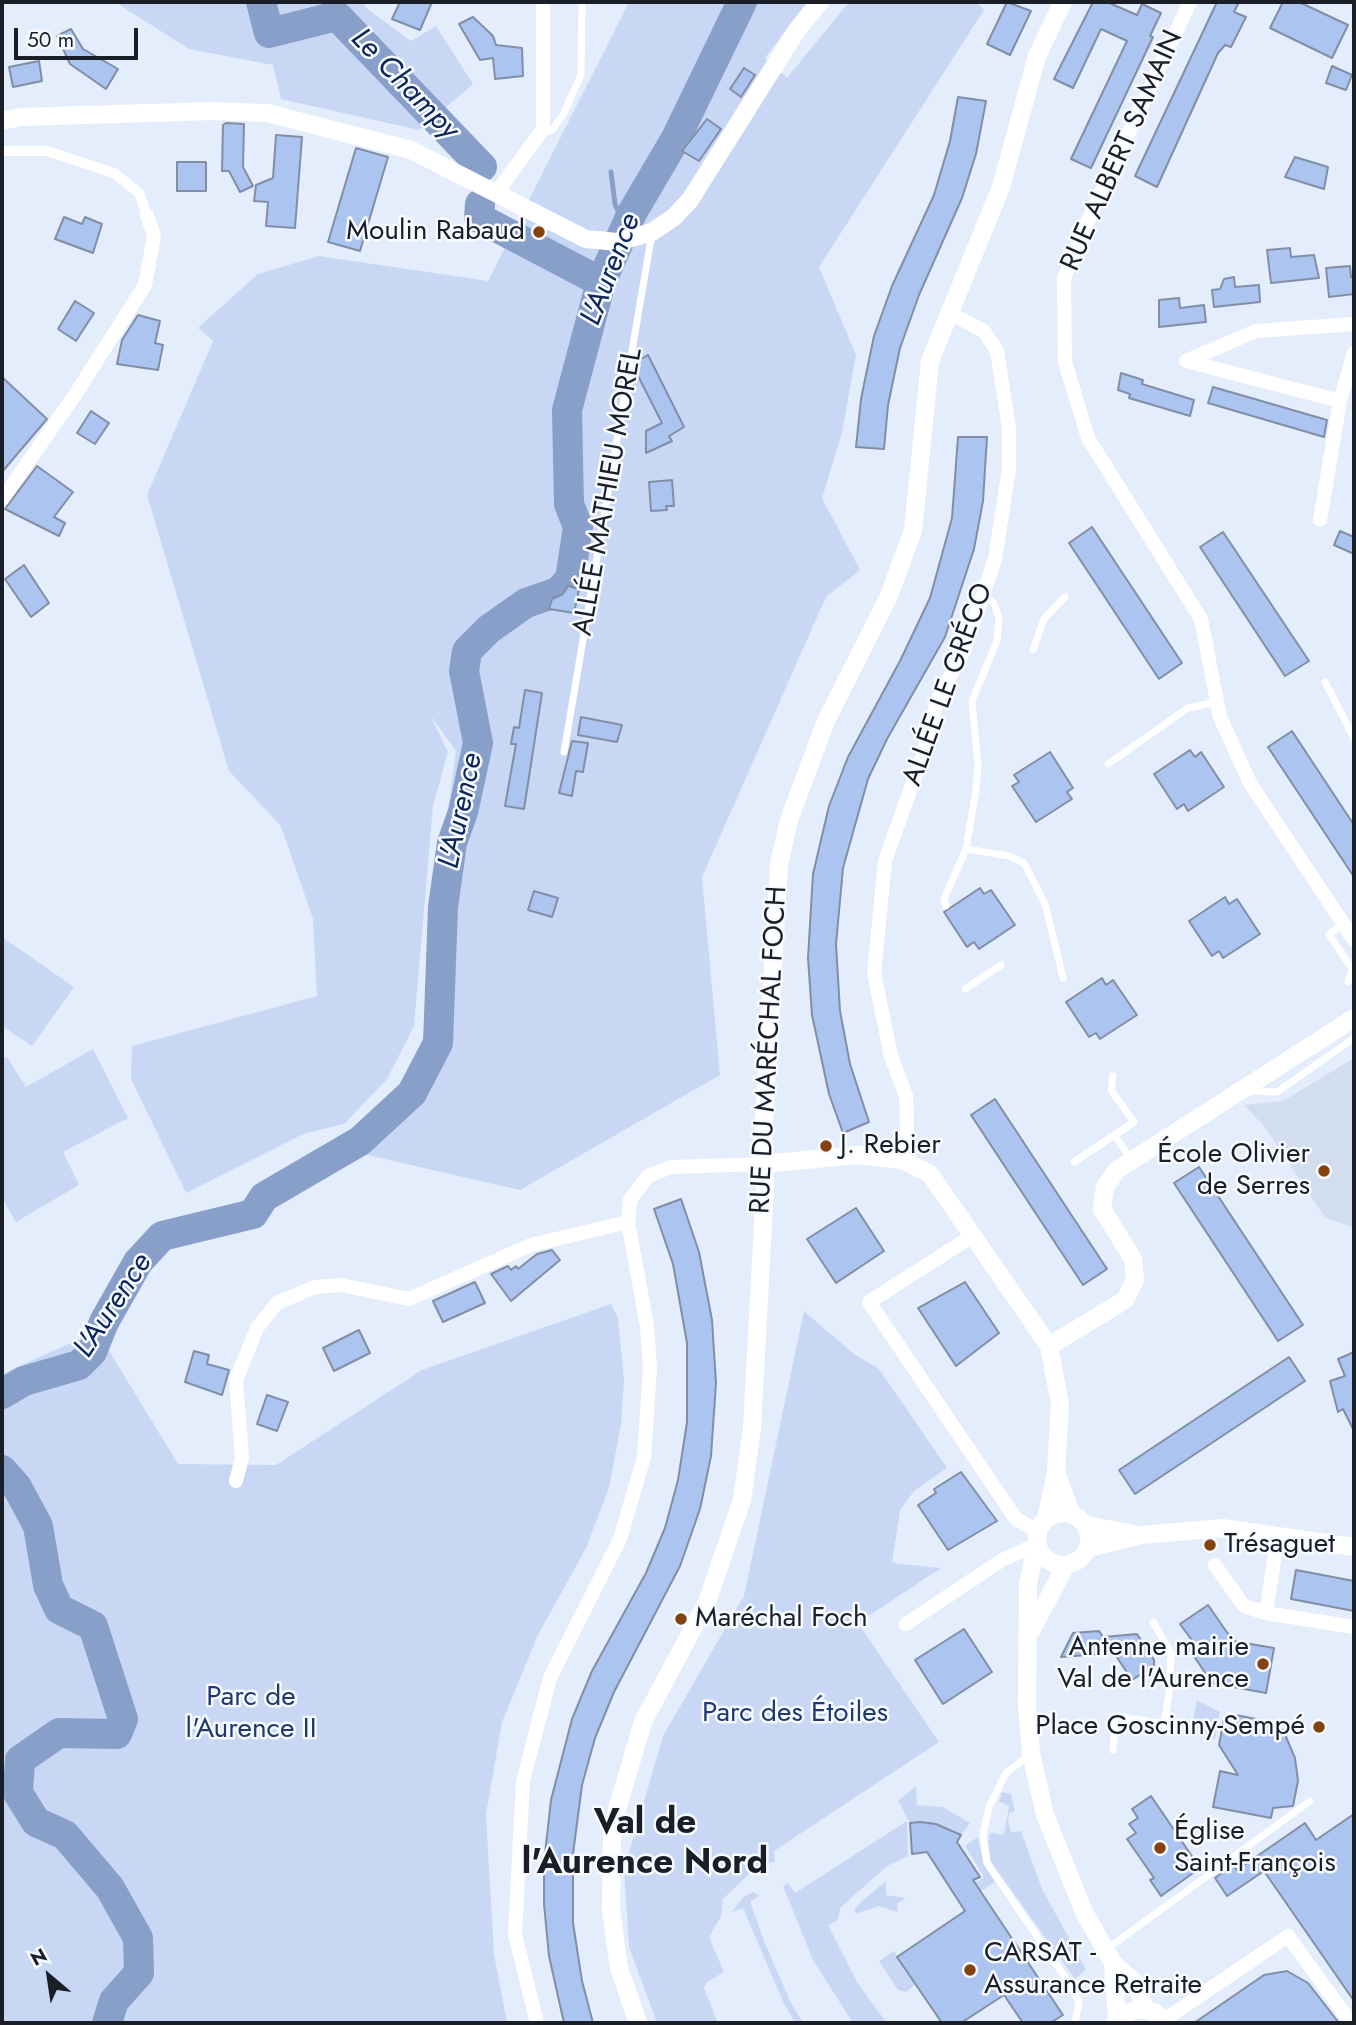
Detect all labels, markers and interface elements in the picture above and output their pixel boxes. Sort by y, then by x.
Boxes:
scale bar [18,14,142,58]
water label: Le Champy [342,22,466,148]
text: 50 m [27,25,74,55]
street label: RUE ALBERT SAMAIN [1055,26,1191,276]
water label: L'Aurence [574,209,650,331]
place label: Moulin Rabaud [346,215,525,249]
marker: Moulin Rabaud [531,224,547,240]
street label: ALLÉE MATHIEU MOREL [567,345,651,639]
street label: ALLÉE LE GRÉCO [897,579,1001,791]
water label: L'Aurence [432,750,492,872]
street label: RUE DU MARÉCHAL FOCH [745,885,795,1215]
place label: J. Rebier [840,1129,941,1163]
marker: J. Rebier [818,1138,834,1154]
place label: École Olivier de Serres [1157,1138,1310,1204]
marker: École Olivier de Serres [1316,1163,1332,1179]
water label: L'Aurence [67,1247,161,1365]
place label: Trésaguet [1224,1528,1335,1562]
marker: Trésaguet [1202,1537,1218,1553]
place label: Maréchal Foch [695,1602,868,1636]
marker: Maréchal Foch [673,1611,689,1627]
place label: Antenne mairie Val de l'Aurence [1057,1631,1249,1697]
marker: Antenne mairie Val de l'Aurence [1255,1656,1271,1672]
park label: Parc de l'Aurence II [185,1681,317,1747]
park label: Parc des Étoiles [702,1697,888,1731]
place label: Place Goscinny-Sempé [1035,1710,1305,1744]
marker: Place Goscinny-Sempé [1311,1719,1327,1735]
district label: Val de l'Aurence Nord [522,1804,768,1886]
place label: Église Saint-François [1174,1815,1336,1881]
marker: Église Saint-François [1152,1840,1168,1856]
place label: CARSAT - Assurance Retraite [984,1937,1202,2003]
north arrow [14,1941,84,2011]
text: N [25,1942,52,1973]
marker: CARSAT - Assurance Retraite [962,1962,978,1978]

